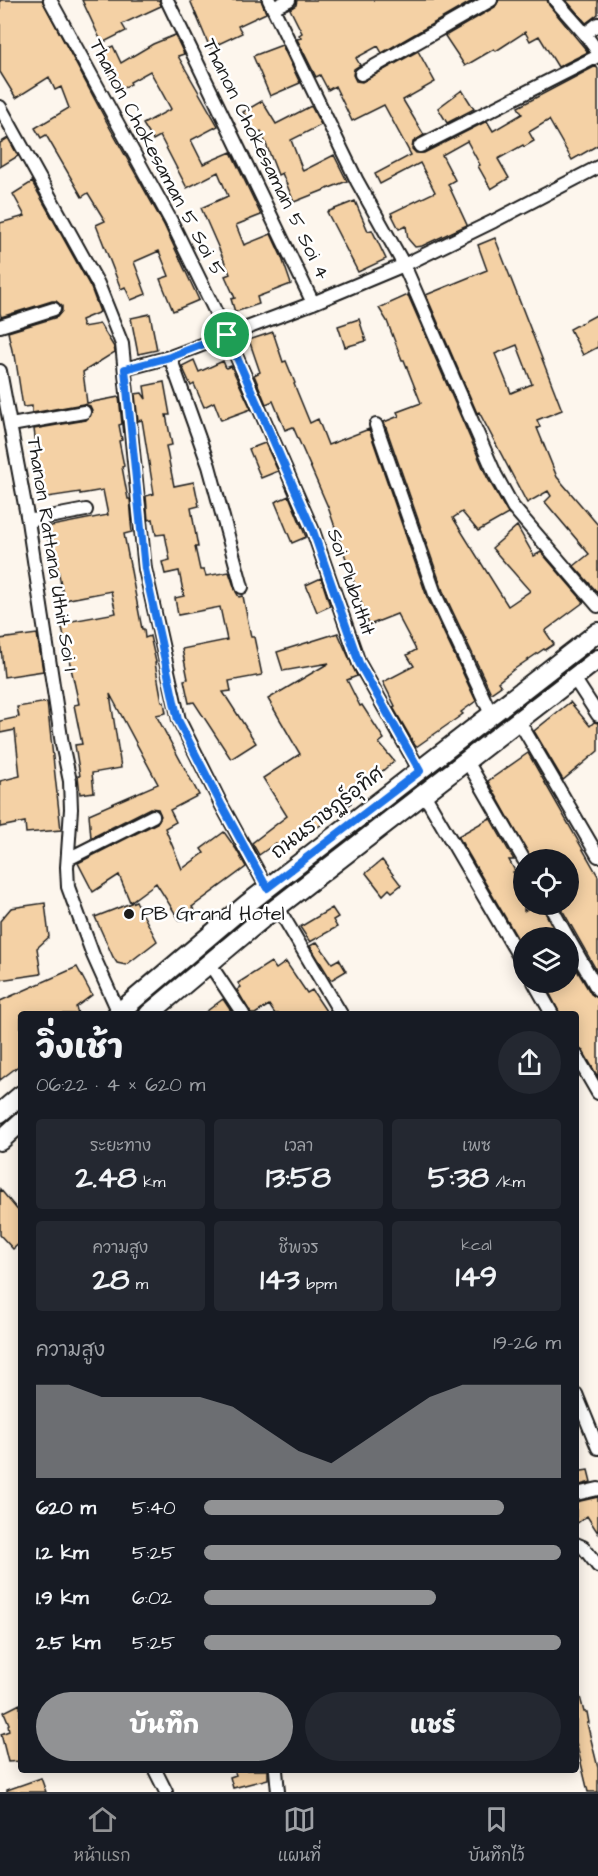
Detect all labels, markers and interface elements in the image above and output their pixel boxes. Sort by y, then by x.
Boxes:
street label: Thanon Chokesaman 5 Soi 5 [82,34,232,282]
street label: Thanon Chokesaman 5 Soi 4 [195,34,337,285]
pin [201,309,252,360]
icon: arrive [210,318,243,351]
street label: Thanon Rattana Uthit Soi 1 [20,435,84,674]
street label: Soi Plubuthit [320,525,382,639]
street label: ถนนราษฏร์อุทิศ [265,759,391,867]
map controls [513,849,579,993]
button: locate [513,849,579,915]
place label: PB Grand Hotel [141,900,285,928]
marker: PB Grand Hotel [122,907,136,921]
button: layers [513,927,579,993]
text: วิ่งเช้า [36,1025,123,1071]
button: share [498,1031,561,1094]
text: 06:22 · 4 × 620 m [36,1071,205,1099]
text: ระยะทาง [90,1135,151,1157]
text: เวลา [284,1135,313,1157]
text: เพซ [462,1135,491,1157]
text: 2.48 [76,1157,137,1199]
text: 13:58 [266,1157,331,1199]
text: 5:38 [428,1157,489,1199]
text: km [137,1171,165,1193]
text: /km [489,1171,525,1193]
text: kcal [461,1234,492,1256]
text: ความสูง [93,1237,148,1259]
text: ชีพจร [278,1237,319,1259]
text: 149 [456,1256,497,1298]
text: 28 [93,1259,129,1301]
text: 143 [260,1259,300,1301]
text: m [129,1273,148,1295]
text: bpm [300,1273,337,1295]
text: 19–26 m [493,1329,561,1357]
text: ความสูง [36,1336,105,1364]
text: 620 m [36,1494,96,1522]
text: 5:40 [132,1494,176,1522]
text: 1.2 km [36,1539,89,1567]
text: 5:25 [132,1539,175,1567]
text: 1.9 km [36,1584,89,1612]
text: 6:02 [132,1584,172,1612]
text: 2.5 km [36,1629,100,1657]
text: 5:25 [132,1629,175,1657]
button: บันทึก [36,1692,293,1761]
button: แชร์ [305,1692,561,1761]
tab: หน้าแรก [74,1803,131,1867]
tab: แผนที่ [278,1803,321,1867]
tab: บันทึกไว้ [468,1803,524,1867]

